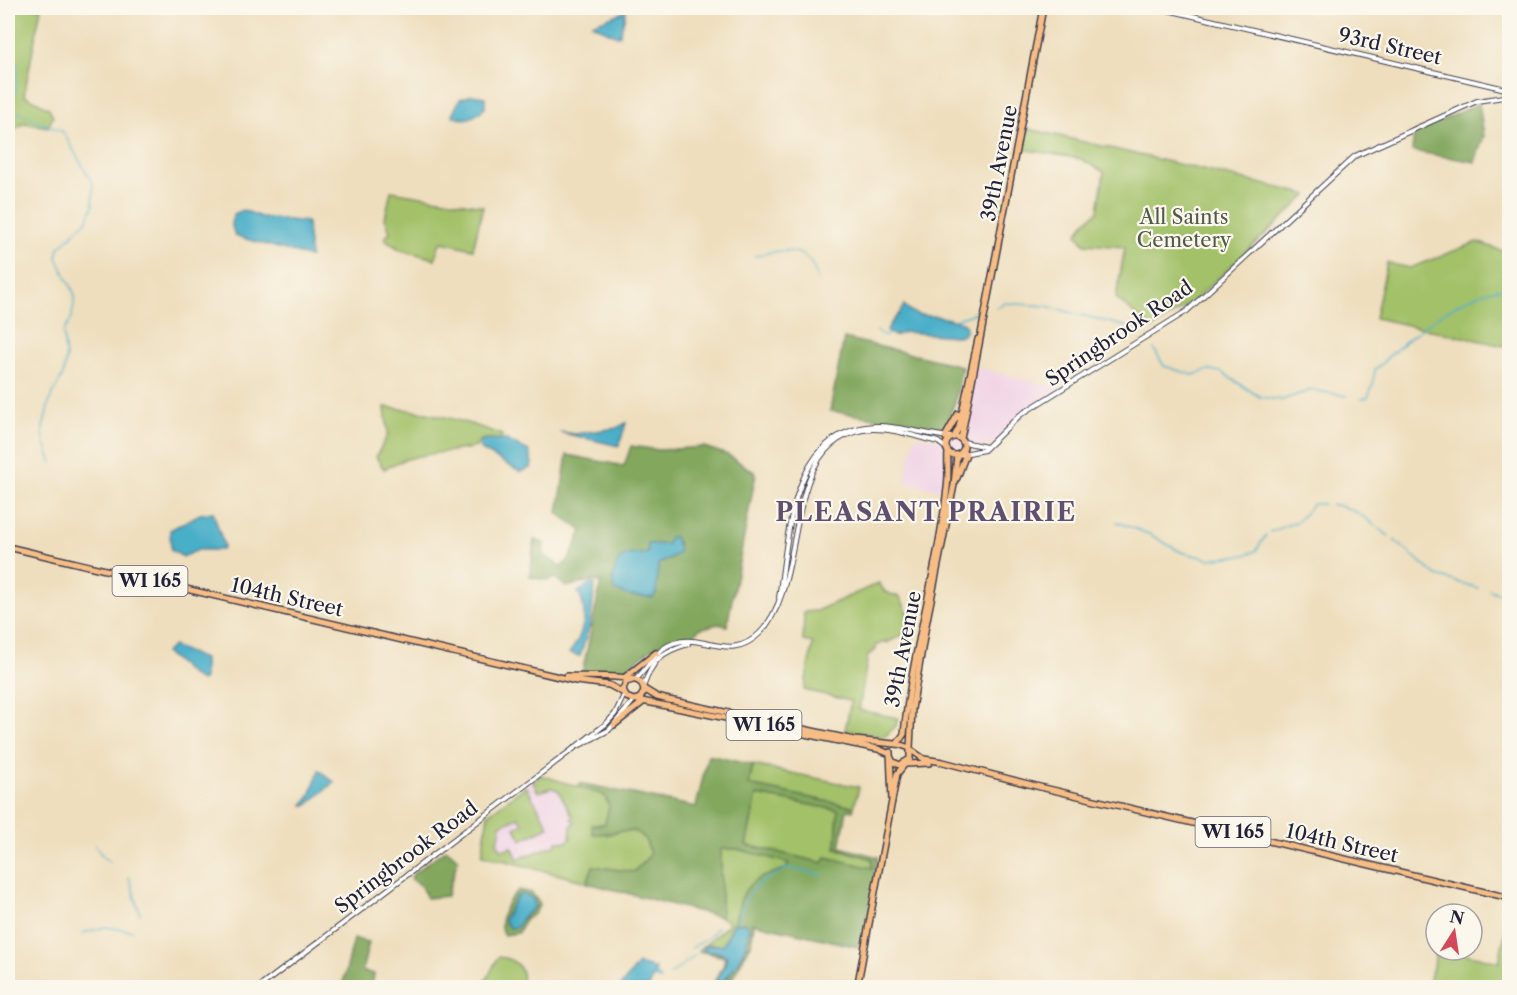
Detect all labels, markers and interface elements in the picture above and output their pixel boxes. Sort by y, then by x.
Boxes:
street label: 93rd Street [1336,22,1444,70]
street label: 39th Avenue [976,103,1022,223]
park label: All Saints Cemetery [1137,205,1232,252]
street label: Springbrook Road [1041,275,1197,391]
district label: PLEASANT PRAIRIE [775,496,1077,528]
road number: WI 165 [112,566,188,596]
street label: 104th Street [229,572,345,622]
street label: 39th Avenue [880,589,926,709]
road number: WI 165 [726,710,801,740]
street label: Springbrook Road [330,796,482,918]
road number: WI 165 [1196,817,1270,847]
street label: 104th Street [1284,818,1400,868]
north arrow [1424,902,1484,962]
text: N [1448,906,1466,929]

